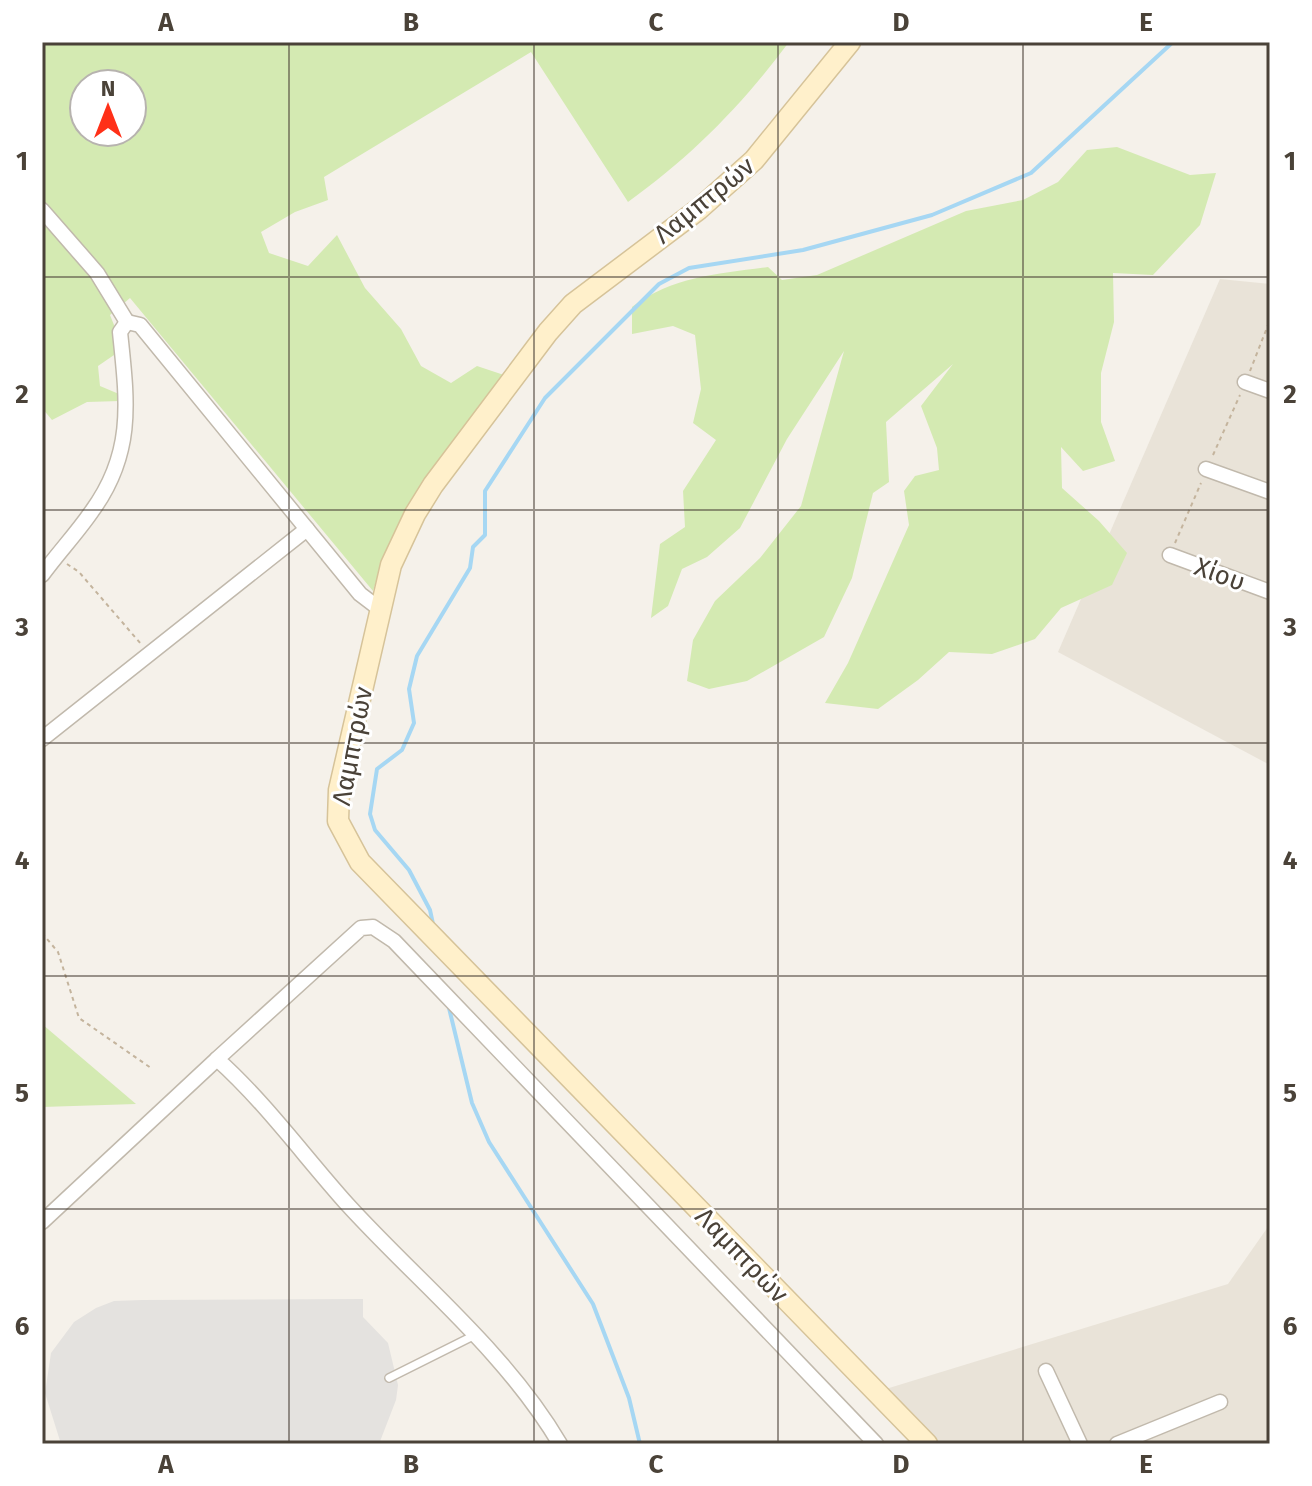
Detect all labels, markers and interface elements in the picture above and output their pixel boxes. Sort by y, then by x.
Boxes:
text: A [157,7,174,38]
text: B [403,7,419,38]
text: C [649,7,664,38]
text: D [893,7,910,38]
text: E [1139,7,1153,38]
north arrow [68,68,148,148]
text: N [101,75,115,102]
text: 1 [16,146,28,177]
text: 1 [1284,146,1296,177]
street label: Λαμπτρών [648,150,761,250]
text: 2 [15,379,29,410]
text: 2 [1283,379,1297,410]
street label: Χίου [1190,551,1249,598]
text: 3 [14,612,29,643]
text: 3 [1282,612,1297,643]
street label: Λαμπτρών [326,684,379,808]
text: 4 [15,845,30,876]
text: 4 [1283,845,1298,876]
text: 5 [15,1078,29,1109]
text: 5 [1283,1078,1297,1109]
street label: Λαμπτρών [689,1201,795,1310]
text: 6 [15,1311,30,1342]
text: 6 [1283,1311,1298,1342]
text: A [157,1449,174,1480]
text: B [403,1449,419,1480]
text: C [649,1449,664,1480]
text: D [893,1449,910,1480]
text: E [1139,1449,1153,1480]

